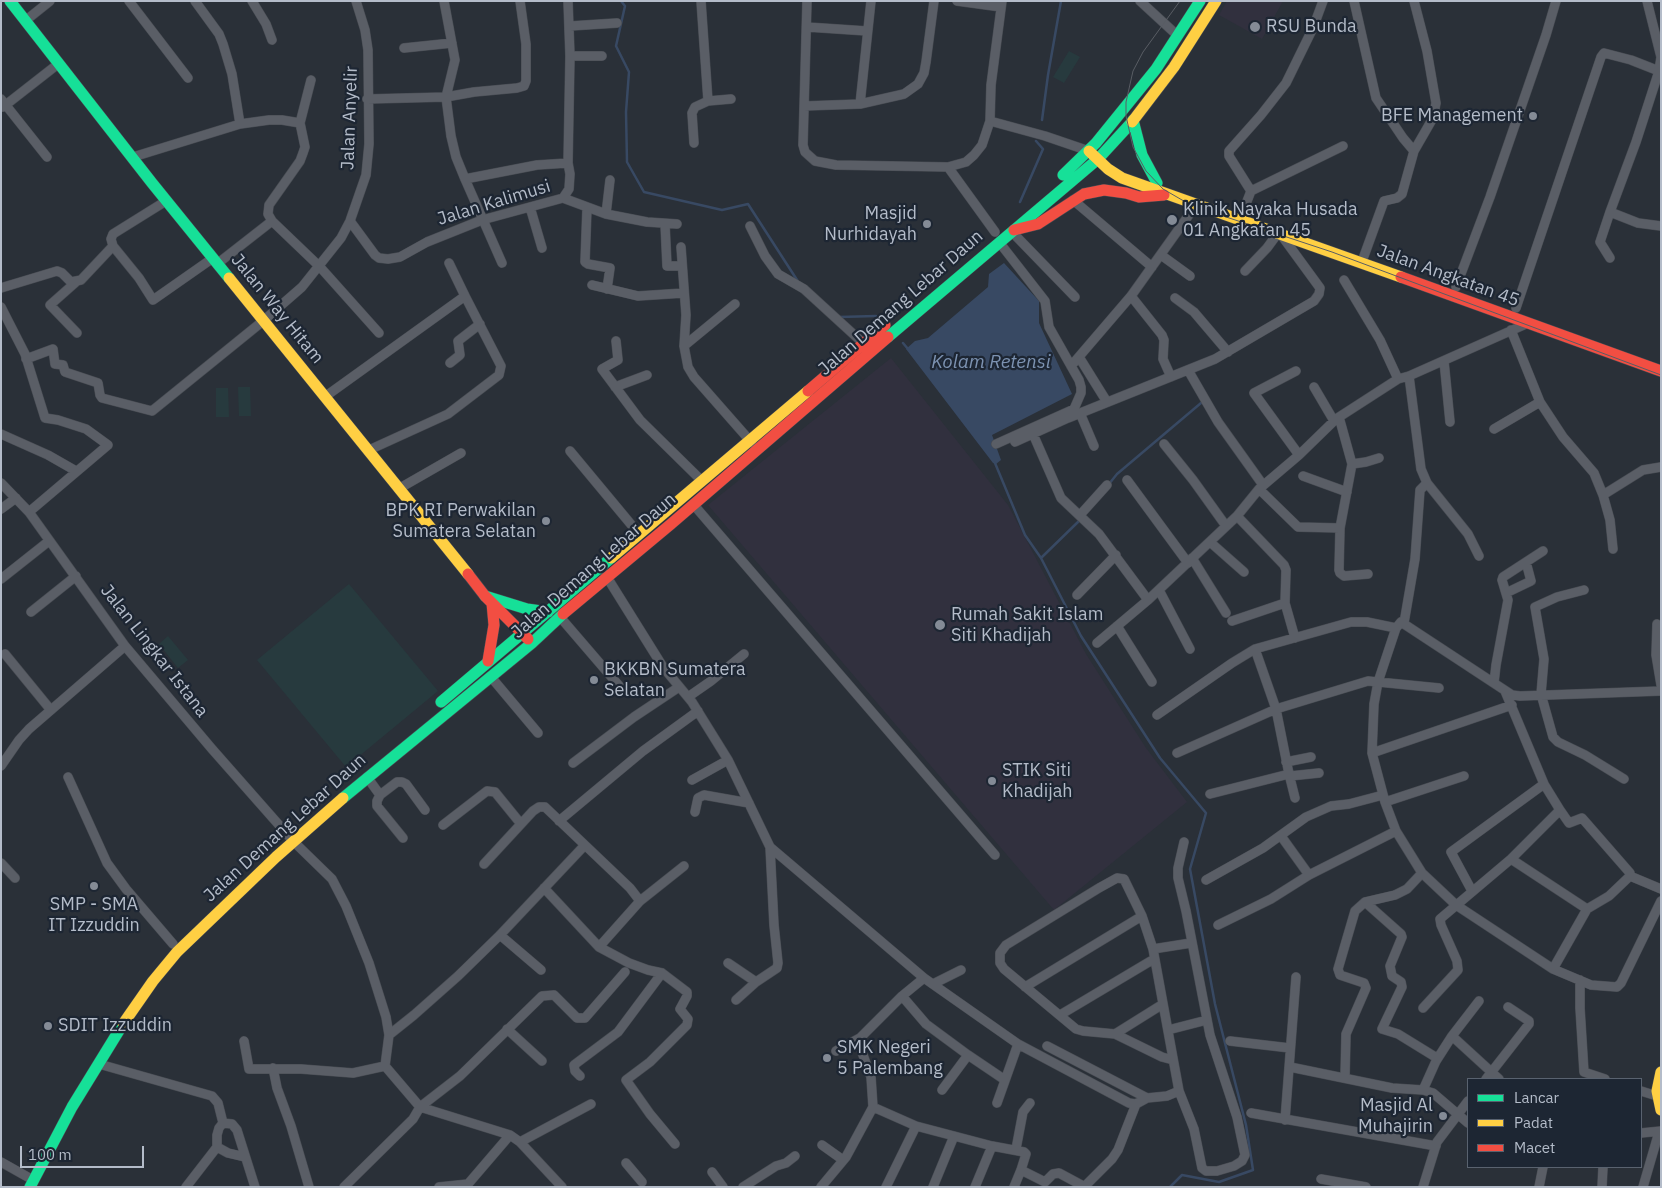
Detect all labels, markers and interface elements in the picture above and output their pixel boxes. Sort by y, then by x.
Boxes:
place label: RSU Bunda [1266,16,1357,38]
marker: RSU Bunda [1248,20,1262,34]
street label: Jalan Anyelir [337,66,363,170]
place label: BFE Management [1381,105,1523,127]
marker: BFE Management [1527,110,1539,122]
street label: Jalan Kalimusi [435,176,553,230]
place label: Klinik Nayaka Husada 01 Angkatan 45 [1183,199,1357,242]
place label: Masjid Nurhidayah [824,203,917,245]
marker: Klinik Nayaka Husada 01 Angkatan 45 [1165,213,1179,227]
marker: Masjid Nurhidayah [921,218,933,230]
street label: Jalan Demang Lebar Daun [814,226,988,380]
street label: Jalan Angkatan 45 [1374,240,1522,312]
street label: Jalan Way Hitam [226,250,328,368]
water label: Kolam Retensi [931,352,1051,374]
street label: Jalan Demang Lebar Daun [507,489,681,643]
place label: BPK RI Perwakilan Sumatera Selatan [386,500,536,542]
marker: BPK RI Perwakilan Sumatera Selatan [540,515,552,527]
street label: Jalan Lingkar Istana [95,580,213,722]
place label: Rumah Sakit Islam Siti Khadijah [951,604,1103,646]
marker: Rumah Sakit Islam Siti Khadijah [933,618,947,632]
place label: BKKBN Sumatera Selatan [604,659,746,702]
marker: BKKBN Sumatera Selatan [588,674,600,686]
street label: Jalan Demang Lebar Daun [199,749,371,907]
place label: STIK Siti Khadijah [1002,760,1073,802]
marker: STIK Siti Khadijah [986,775,998,787]
marker: SMP - SMA IT Izzuddin [88,880,100,892]
place label: SMP - SMA IT Izzuddin [48,894,140,936]
place label: SDIT Izzuddin [58,1015,172,1037]
marker: SDIT Izzuddin [42,1020,54,1032]
place label: SMK Negeri 5 Palembang [837,1037,943,1080]
marker: SMK Negeri 5 Palembang [821,1052,833,1064]
legend [1467,1078,1642,1168]
text: Lancar [1514,1088,1559,1107]
place label: Masjid Al Muhajirin [1358,1095,1433,1138]
marker: Masjid Al Muhajirin [1437,1110,1449,1122]
text: Padat [1514,1113,1553,1132]
scale bar [22,1136,146,1168]
text: Macet [1514,1138,1555,1157]
text: 100 m [28,1145,72,1164]

